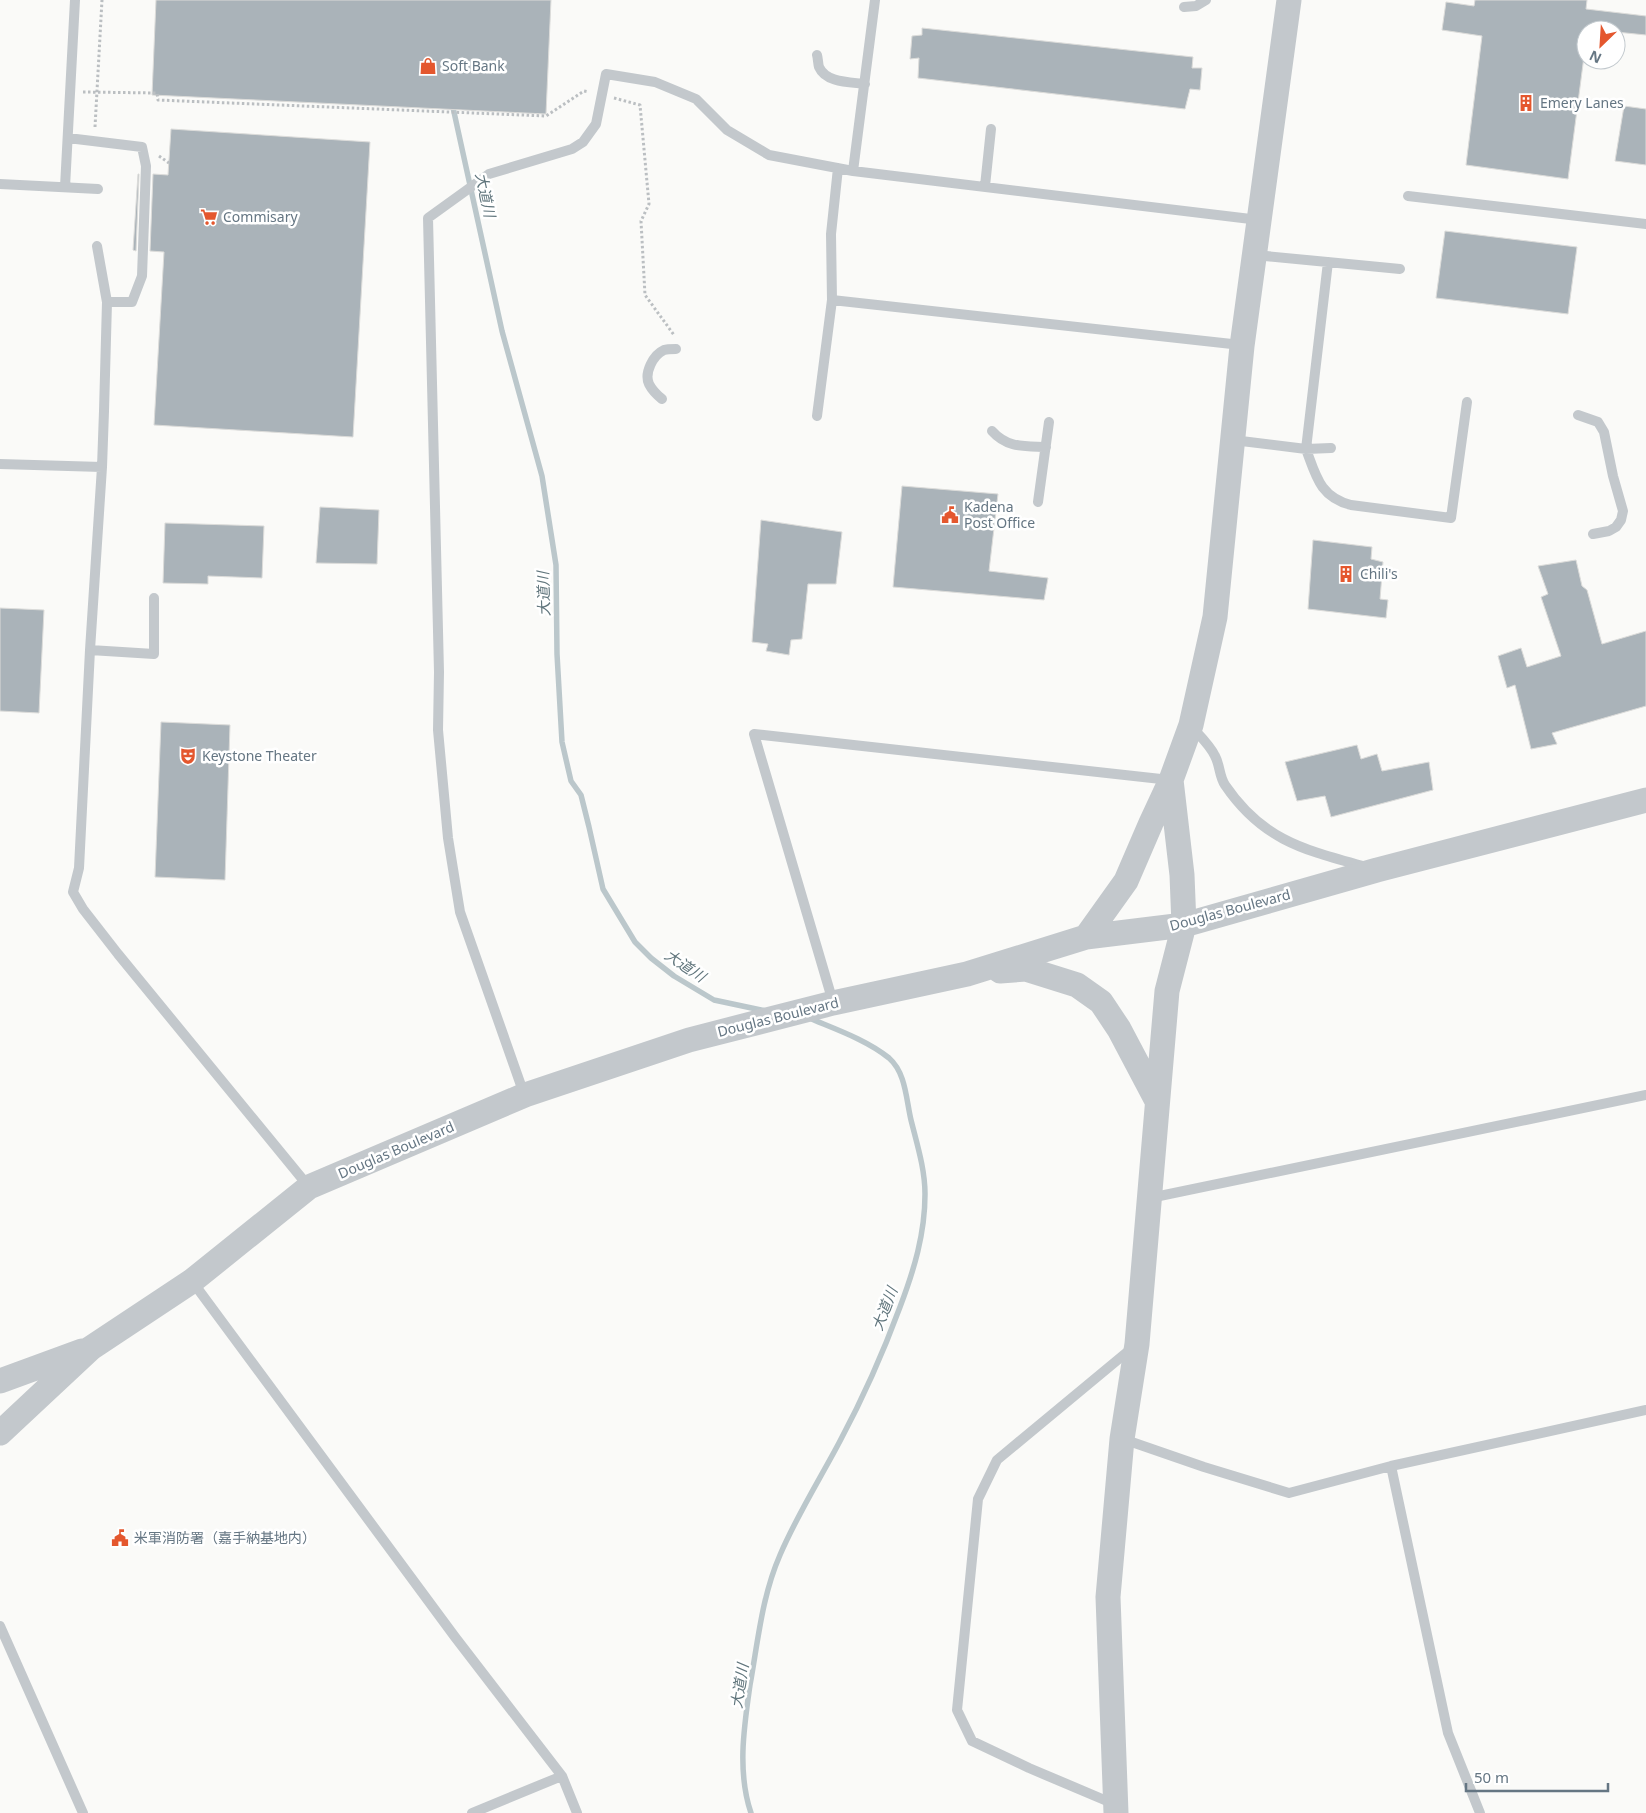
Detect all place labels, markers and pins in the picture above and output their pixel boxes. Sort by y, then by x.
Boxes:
shop icon: Soft Bank [418,56,438,76]
place label: Soft Bank [442,56,505,75]
building icon: Emery Lanes [1516,93,1536,113]
place label: Emery Lanes [1540,93,1624,112]
supermarket icon: Commisary [199,207,219,227]
place label: Commisary [223,207,298,226]
place label: Kadena Post Office [964,497,1035,532]
public building icon: Kadena Post Office [940,505,960,525]
building icon: Chili's [1336,564,1356,584]
place label: Chili's [1360,564,1398,583]
theatre icon: Keystone Theater [178,746,198,766]
place label: Keystone Theater [202,746,317,765]
public building icon: 米軍消防署（嘉手納基地内） [110,1528,130,1548]
place label: 米軍消防署（嘉手納基地内） [134,1528,316,1547]

